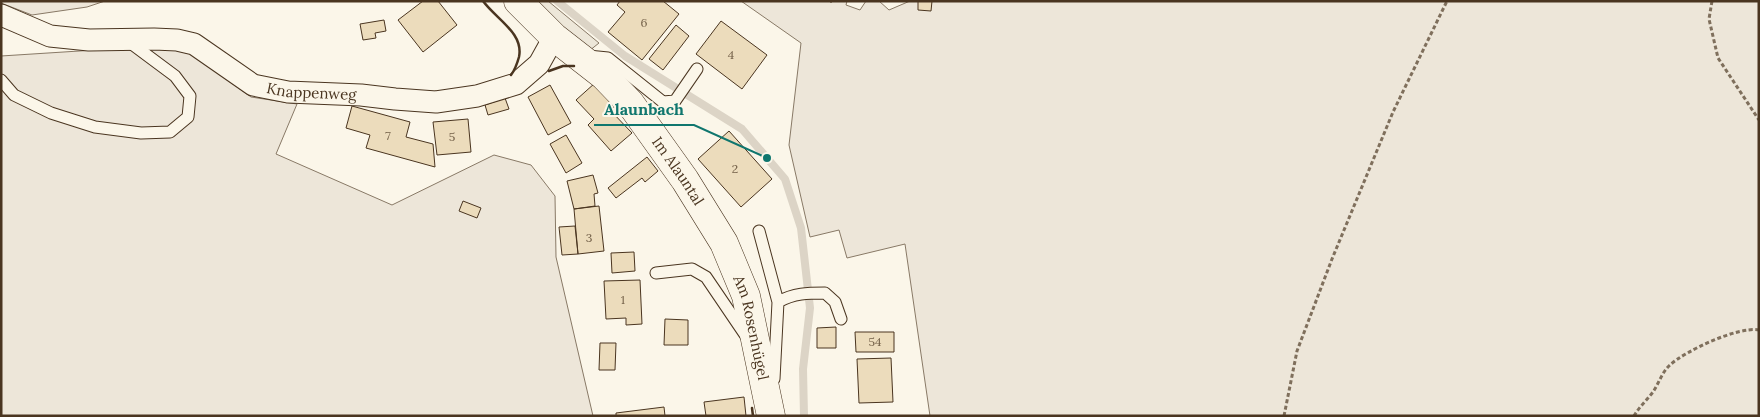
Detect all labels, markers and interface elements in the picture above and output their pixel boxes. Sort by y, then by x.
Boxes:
house number: 6 [641,15,648,30]
house number: 4 [728,47,735,62]
street label: Knappenweg [265,78,358,104]
callout: Alaunbach [594,94,694,125]
text: Alaunbach [604,99,684,119]
house number: 7 [385,128,391,143]
house number: 5 [449,129,455,144]
street label: Im Alauntal [648,133,708,209]
house number: 2 [732,161,738,176]
house number: 3 [586,230,593,245]
street label: Am Rosenhügel [729,271,773,382]
house number: 1 [621,292,625,307]
house number: 54 [868,334,882,349]

